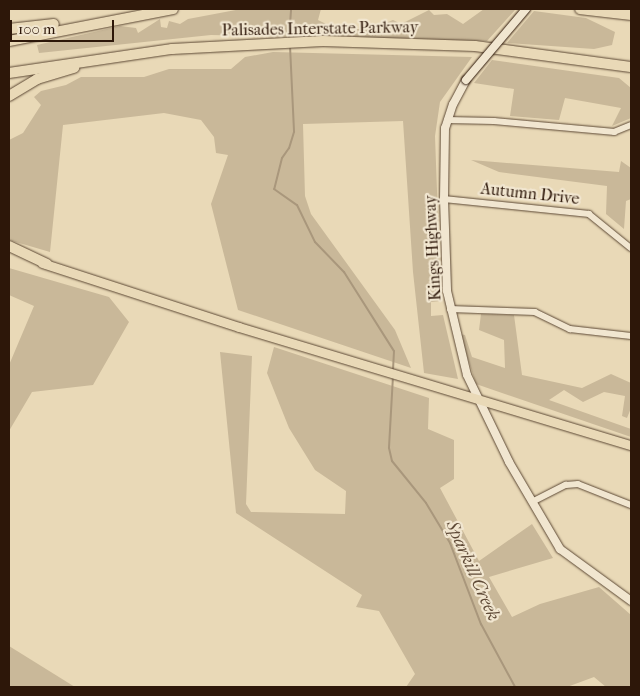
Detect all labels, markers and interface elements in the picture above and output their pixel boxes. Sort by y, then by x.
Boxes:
scale bar [12,10,116,42]
street label: Palisades Interstate Parkway [222,18,418,40]
text: 100 m [18,20,56,38]
street label: Autumn Drive [480,179,580,209]
street label: Kings Highway [421,195,445,301]
water label: Sparkill Creek [440,518,504,624]

